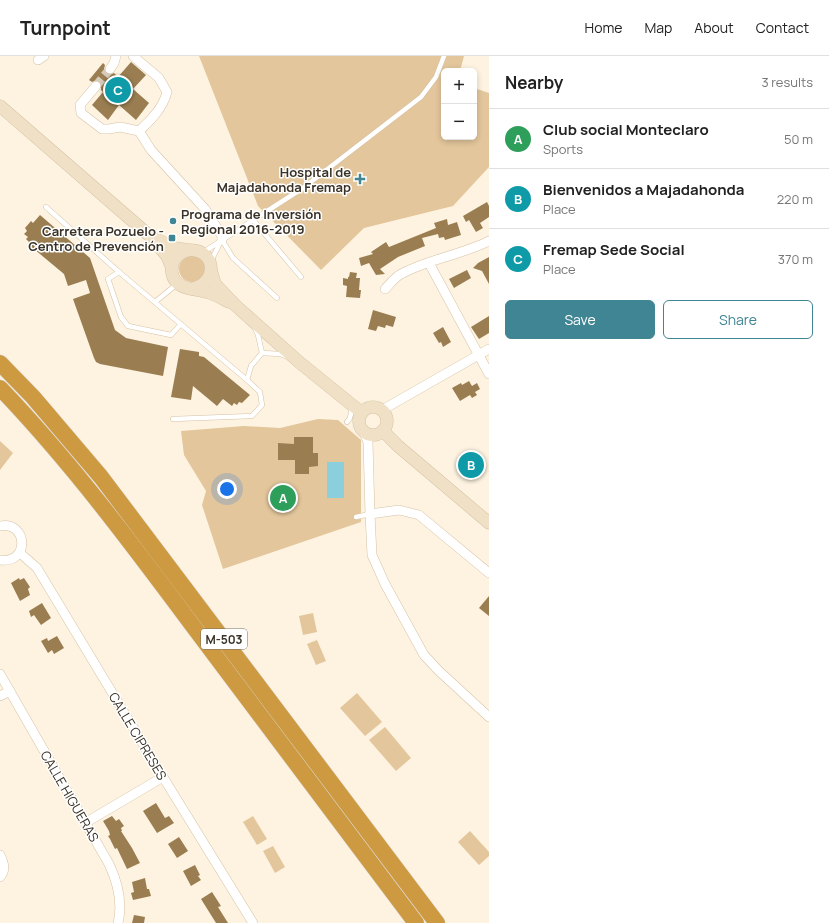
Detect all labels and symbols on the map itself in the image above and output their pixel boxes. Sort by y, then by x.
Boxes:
pin: C [105,75,131,105]
place label: Hospital de Majadahonda Fremap [217,163,351,196]
marker: Hospital de Majadahonda Fremap [354,173,366,185]
place label: Programa de Inversión Regional 2016-2019 [181,205,321,238]
marker: Programa de Inversión Regional 2016-2019 [168,216,178,226]
place label: Carretera Pozuelo - Centro de Prevención [28,222,164,255]
marker: Carretera Pozuelo - Centro de Prevención [167,233,177,243]
pin: B [458,450,484,480]
your location [217,479,237,499]
pin: A [270,483,296,513]
road number: M-503 [201,629,247,649]
street label: CALLE CIPRESES [105,689,171,783]
street label: CALLE HIGUERAS [37,747,103,845]

